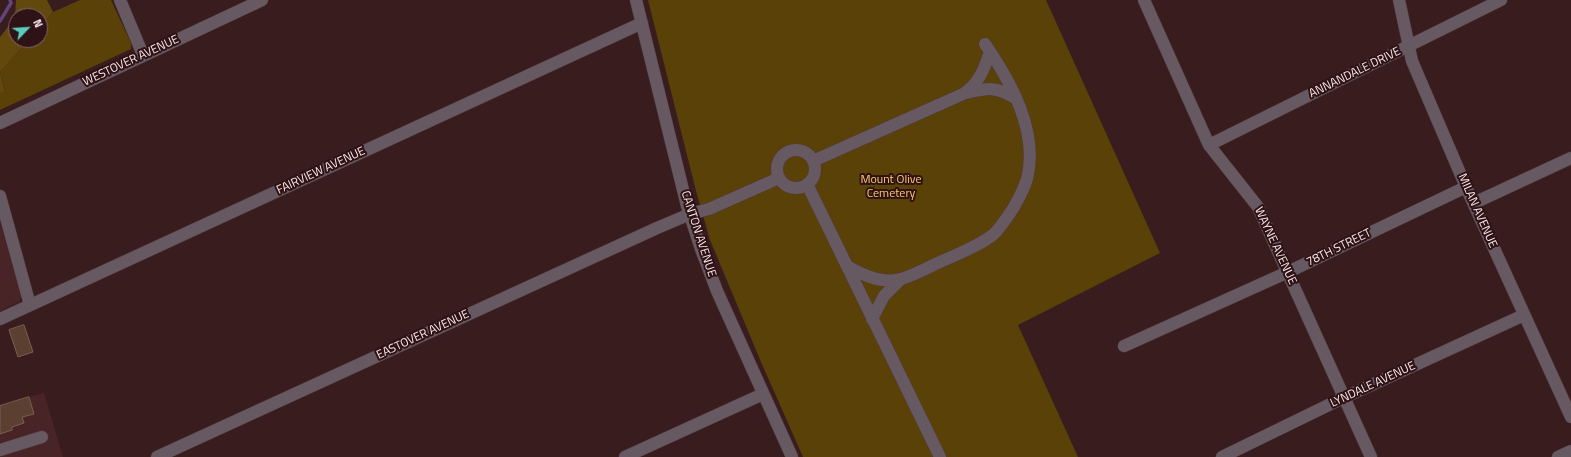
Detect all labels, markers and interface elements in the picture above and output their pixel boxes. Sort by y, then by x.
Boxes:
north arrow [8,8,48,48]
text: N [29,17,47,30]
street label: WESTOVER AVENUE [81,32,181,90]
street label: ANNANDALE DRIVE [1307,45,1403,101]
street label: FAIRVIEW AVENUE [274,144,368,198]
street label: MILAN AVENUE [1454,172,1500,250]
park label: Mount Olive Cemetery [860,173,922,201]
street label: CANTON AVENUE [677,189,719,279]
street label: WAYNE AVENUE [1251,205,1299,287]
street label: 78TH STREET [1304,226,1374,270]
street label: EASTOVER AVENUE [374,307,472,363]
street label: LYNDALE AVENUE [1328,359,1418,411]

